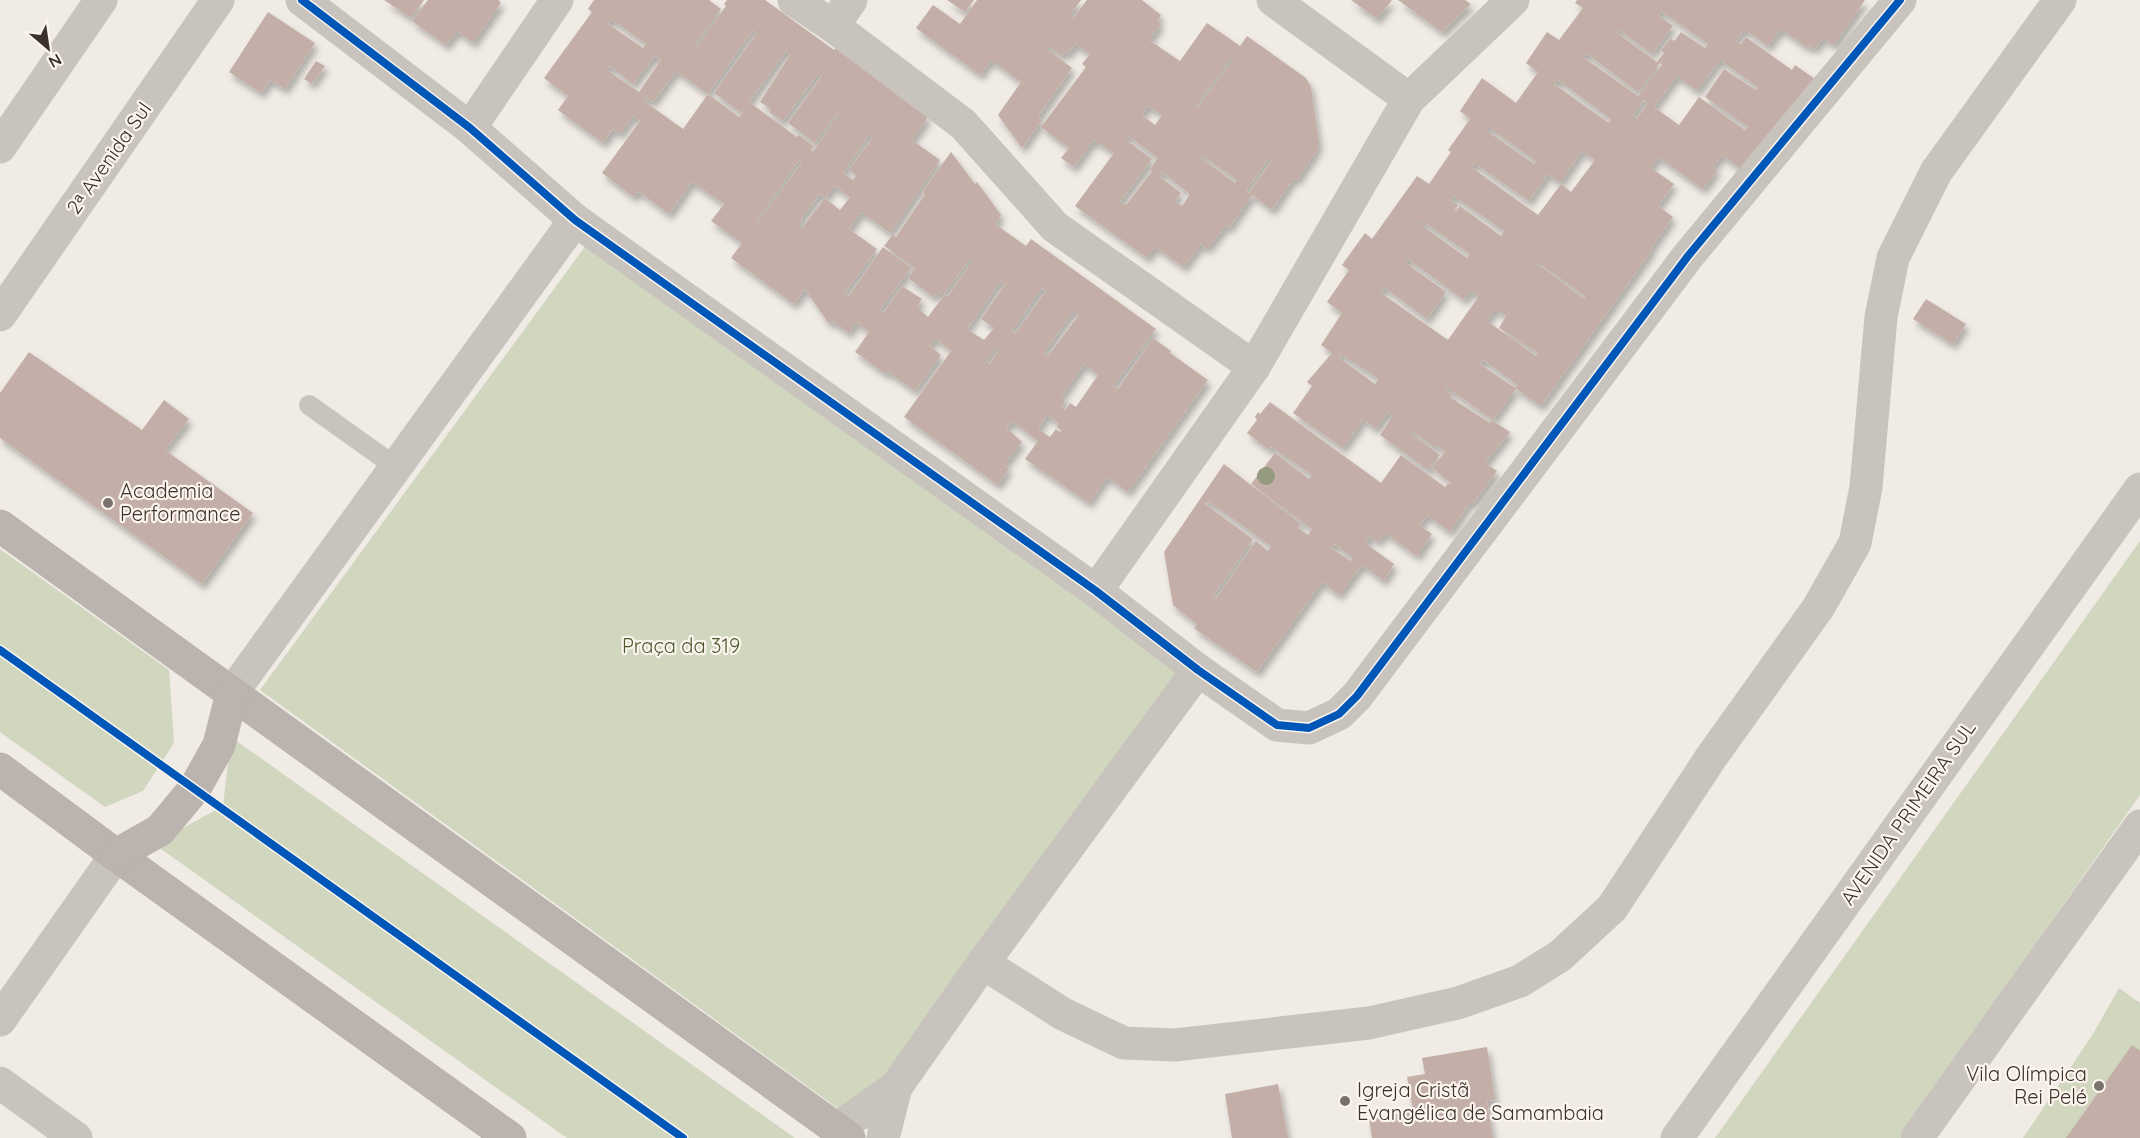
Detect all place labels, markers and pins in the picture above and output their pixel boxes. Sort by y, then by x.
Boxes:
place label: Academia Performance [120,478,241,526]
marker: Academia Performance [101,496,115,510]
place label: Vila Olímpica Rei Pelé [1966,1061,2087,1109]
place label: Igreja Cristã Evangélica de Samambaia [1357,1077,1604,1125]
marker: Vila Olímpica Rei Pelé [2092,1079,2106,1093]
marker: Igreja Cristã Evangélica de Samambaia [1338,1094,1352,1108]

